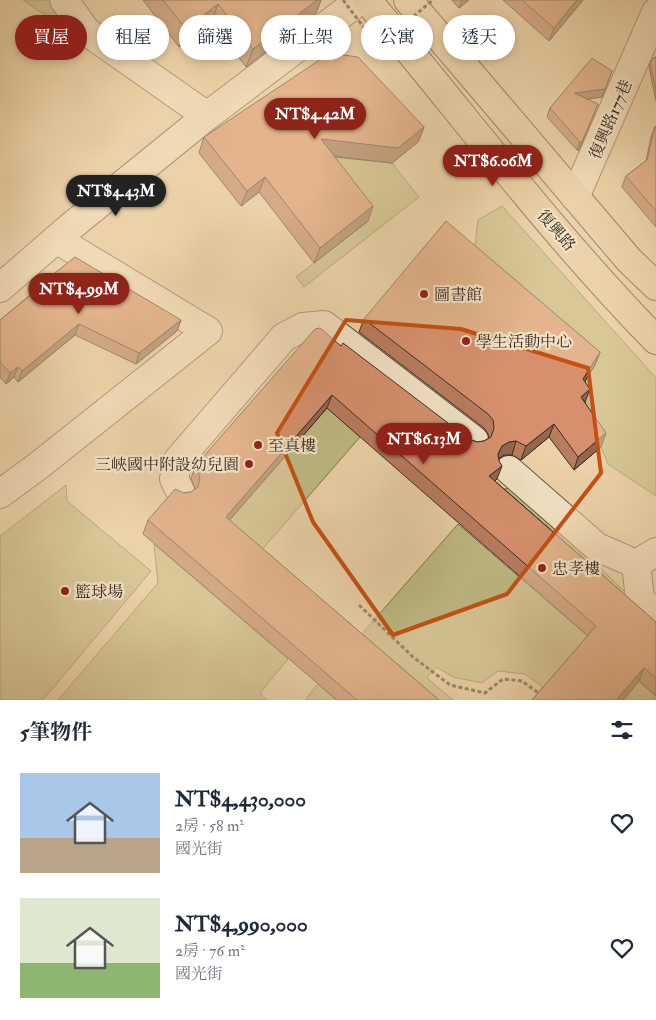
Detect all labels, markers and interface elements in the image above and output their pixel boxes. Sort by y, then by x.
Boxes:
chip: 買屋 [15,15,87,60]
chip: 租屋 [97,15,169,60]
chip: 篩選 [179,15,251,60]
chip: 新上架 [261,15,351,60]
chip: 公寓 [361,15,433,60]
chip: 透天 [443,15,515,60]
street label: 復興路177巷 [585,77,637,162]
pin: NT$4.42M [263,98,367,140]
text: NT$4.42M [275,104,355,124]
pin: NT$6.06M [441,144,545,187]
text: NT$6.06M [454,151,532,171]
pin: NT$4.43M [64,174,168,217]
text: NT$4.43M [77,181,155,201]
street label: 復興路 [533,206,580,255]
pin: NT$4.99M [27,272,131,315]
text: NT$4.99M [39,279,119,299]
place label: 圖書館 [434,285,482,305]
marker: 圖書館 [418,288,430,300]
place label: 學生活動中心 [476,332,572,352]
marker: 學生活動中心 [460,335,472,347]
pin: NT$6.13M [372,422,476,465]
text: NT$6.13M [387,429,461,449]
place label: 至真樓 [268,436,316,456]
marker: 至真樓 [252,439,264,451]
place label: 三峽國中附設幼兒園 [95,455,239,475]
marker: 三峽國中附設幼兒園 [243,458,255,470]
place label: 忠孝樓 [552,559,600,579]
marker: 忠孝樓 [536,562,548,574]
place label: 籃球場 [75,582,123,602]
marker: 籃球場 [59,585,71,597]
icon: filters [608,716,636,744]
text: 5筆物件 [20,719,92,746]
text: NT$4,430,000 [175,786,306,813]
icon: home [60,793,120,853]
icon: heart [608,809,636,837]
text: 2房 · 58 m² [175,816,244,836]
text: 國光街 [175,839,223,859]
text: NT$4,990,000 [175,911,308,938]
icon: home [60,918,120,978]
icon: heart [608,934,636,962]
text: 2房 · 76 m² [175,941,245,961]
text: 國光街 [175,964,223,984]

